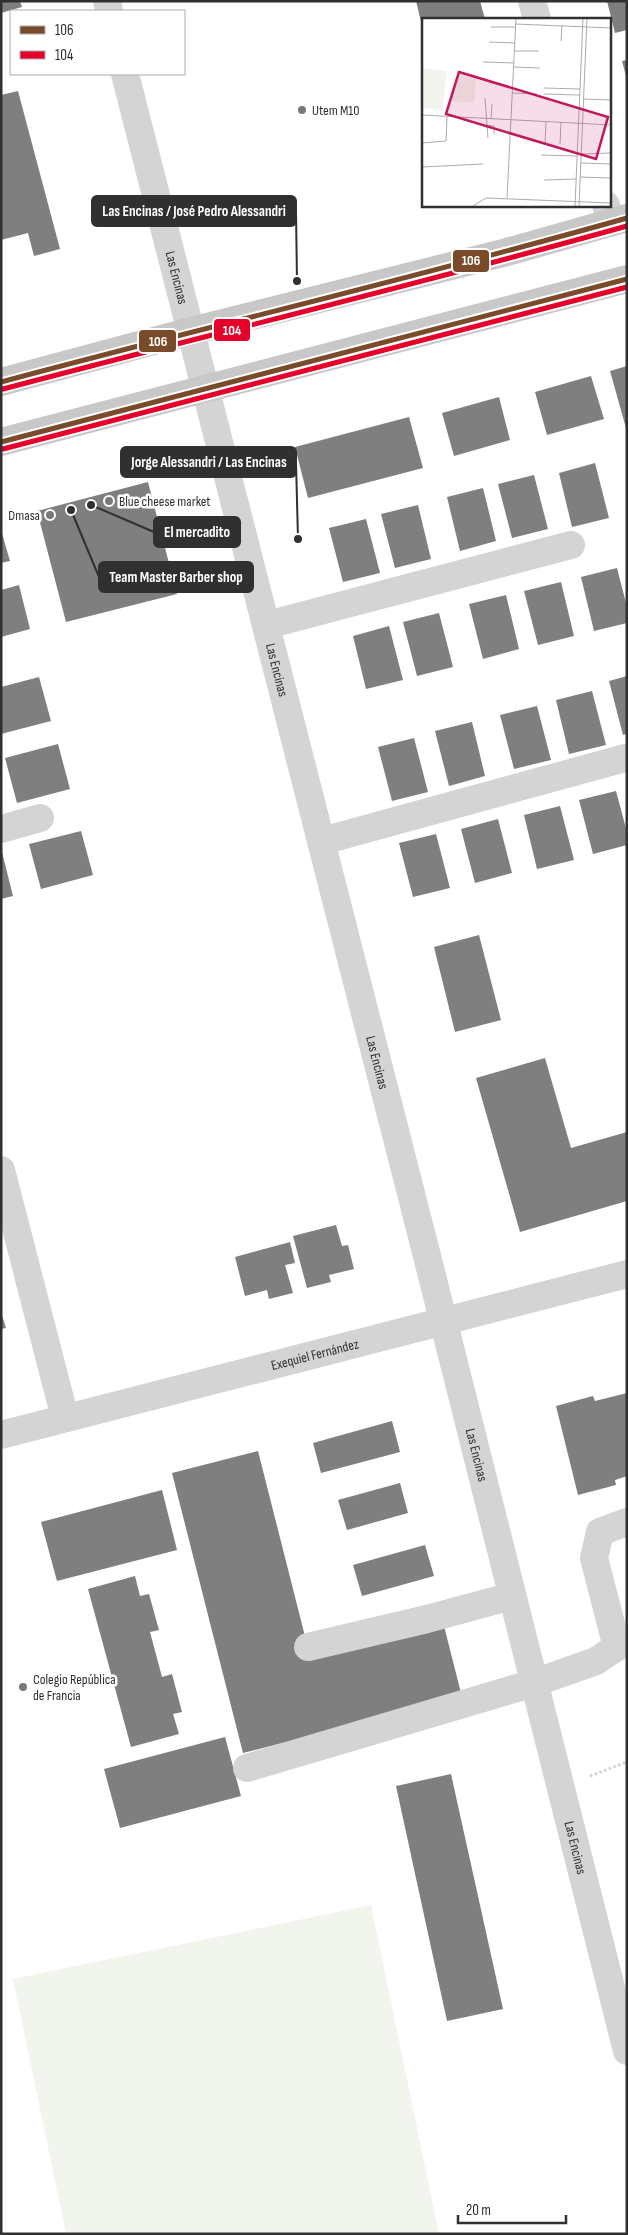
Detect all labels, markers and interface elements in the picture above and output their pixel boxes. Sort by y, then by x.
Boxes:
legend [10,10,185,75]
inset map [422,18,610,206]
text: 106 [55,21,74,40]
text: 104 [55,46,73,65]
place label: Utem M10 [312,102,359,119]
marker: Utem M10 [296,104,308,116]
callout: Las Encinas / José Pedro Alessandri [92,196,296,226]
text: Las Encinas / José Pedro Alessandri [102,202,286,221]
street label: Las Encinas [162,249,191,306]
line badge: 106 [452,249,490,273]
text: 106 [462,252,481,269]
line badge: 104 [213,318,251,342]
text: 104 [223,322,242,339]
line badge: 106 [138,329,177,353]
text: 106 [149,333,168,350]
callout: Jorge Alessandri / Las Encinas [121,447,296,477]
text: Jorge Alessandri / Las Encinas [130,453,287,472]
place label: Blue cheese market [119,493,211,510]
marker: Blue cheese market [103,495,115,507]
place label: Dmasa [8,507,40,524]
marker: Dmasa [44,509,56,521]
callout: El mercadito [154,517,240,547]
text: El mercadito [164,523,230,542]
callout: Team Master Barber shop [99,562,253,592]
text: Team Master Barber shop [109,568,243,587]
street label: Las Encinas [262,642,292,698]
street label: Las Encinas [362,1034,392,1091]
street label: Exequiel Fernández [269,1335,361,1374]
street label: Las Encinas [462,1427,491,1483]
place label: Colegio República de Francia [33,1671,116,1704]
marker: Colegio República de Francia [17,1681,29,1693]
street label: Las Encinas [560,1819,590,1876]
scale bar [458,2192,566,2224]
text: 20 m [466,2201,491,2220]

